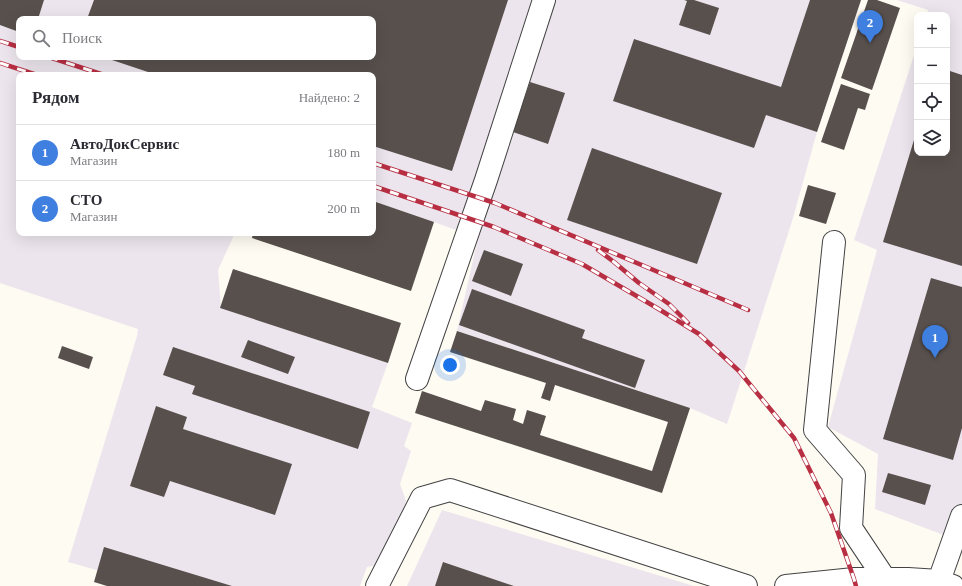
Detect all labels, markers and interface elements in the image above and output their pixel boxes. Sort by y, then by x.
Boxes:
pin: 2 [857,10,883,43]
map controls [914,12,950,156]
button: + [914,12,950,48]
search box [16,16,376,60]
icon: search [30,27,52,49]
text: Поиск [62,30,102,46]
button: − [914,48,950,84]
button: locate [914,84,950,120]
text: Рядом [32,88,80,107]
text: Найдено: 2 [299,90,360,105]
button: layers [914,120,950,156]
text: АвтоДокСервис [70,136,179,152]
text: 1 [42,145,48,160]
text: 180 m [327,145,360,160]
text: Магазин [70,153,117,168]
text: СТО [70,192,102,208]
text: 2 [42,201,48,216]
text: 200 m [327,201,360,216]
text: Магазин [70,209,117,224]
pin: 1 [922,325,948,358]
your location [440,355,460,375]

